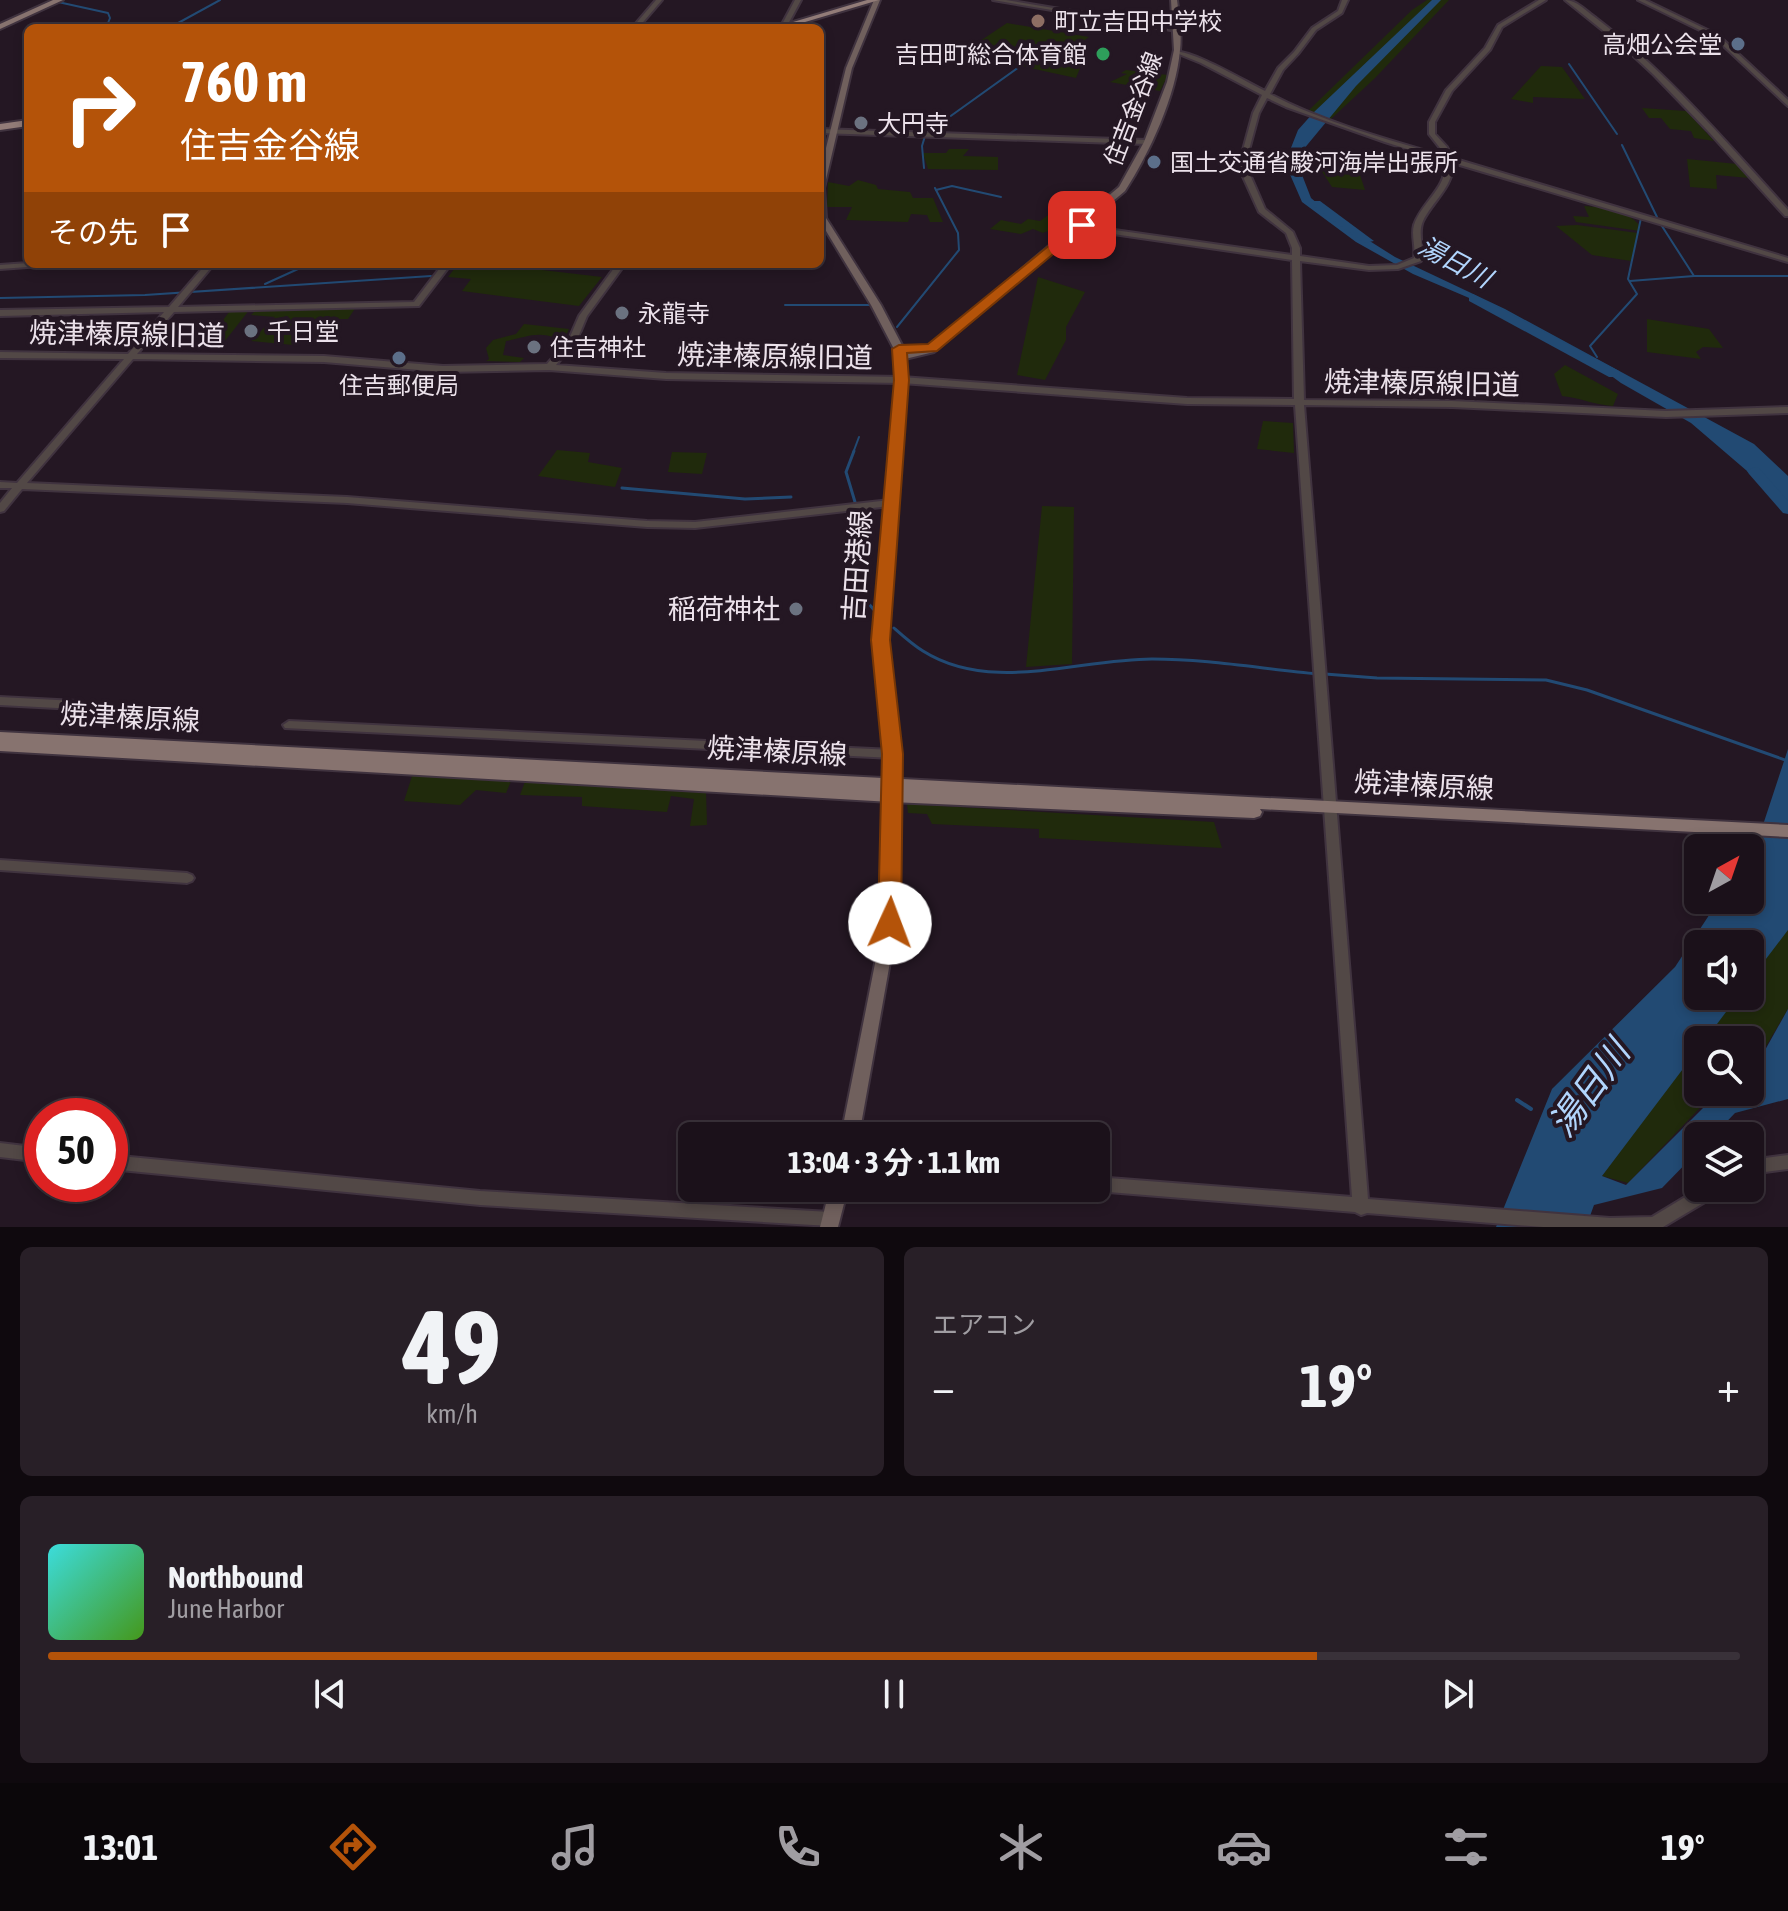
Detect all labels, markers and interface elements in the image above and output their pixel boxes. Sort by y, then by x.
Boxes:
place label: 町立吉田中学校 [1054,8,1222,35]
marker: 町立吉田中学校 [1029,12,1047,30]
place label: 高畑公会堂 [1602,31,1722,58]
marker: 高畑公会堂 [1729,35,1747,53]
place label: 吉田町総合体育館 [895,41,1087,68]
marker: 吉田町総合体育館 [1094,45,1112,63]
street label: 住吉金谷線 [1099,48,1167,170]
text: 760 m [180,50,307,114]
icon: right [48,56,152,160]
place label: 大円寺 [877,110,949,137]
marker: 大円寺 [852,114,870,132]
text: 住吉金谷線 [180,124,360,166]
place label: 国土交通省駿河海岸出張所 [1170,149,1458,176]
marker: 国土交通省駿河海岸出張所 [1145,153,1163,171]
pin [1048,191,1116,259]
icon: arrive [1060,203,1104,247]
icon: arrive [154,208,198,252]
text: その先 [48,215,138,249]
water label: 湯日川 [1414,230,1499,295]
place label: 永龍寺 [638,300,710,327]
marker: 永龍寺 [613,304,631,322]
street label: 焼津榛原線旧道 [29,316,225,352]
place label: 千日堂 [267,318,339,345]
marker: 千日堂 [242,322,260,340]
place label: 住吉神社 [550,334,646,361]
marker: 住吉神社 [525,338,543,356]
street label: 焼津榛原線旧道 [677,338,873,374]
marker: 住吉郵便局 [390,349,408,367]
street label: 焼津榛原線旧道 [1324,365,1520,401]
place label: 住吉郵便局 [339,372,459,399]
street label: 吉田港線 [837,509,877,623]
place label: 稲荷神社 [668,593,780,625]
marker: 稲荷神社 [787,600,805,618]
street label: 焼津榛原線 [59,697,201,737]
street label: 焼津榛原線 [706,731,848,771]
street label: 焼津榛原線 [1353,765,1495,805]
north arrow [1684,834,1764,914]
map controls [1684,834,1764,1202]
position arrow [848,881,932,965]
button: sound [1684,930,1764,1010]
button: search [1684,1026,1764,1106]
water label: 湯日川 [1540,1029,1640,1144]
speed limit sign: 50 [24,1098,128,1202]
button: layers [1684,1122,1764,1202]
text: 13:04 · 3 分 · 1.1 km [788,1145,1000,1179]
text: 49 [403,1287,501,1406]
text: エアコン [932,1310,1036,1340]
text: 19° [1300,1351,1372,1420]
text: − [932,1361,955,1411]
text: + [1717,1361,1740,1411]
text: km/h [426,1399,478,1429]
text: Northbound [168,1560,303,1594]
text: June Harbor [168,1594,284,1624]
icon: previous [308,1672,352,1716]
icon: pause [872,1672,916,1716]
icon: next [1436,1672,1480,1716]
icon: directions [325,1819,381,1875]
icon: music [547,1819,603,1875]
icon: phone [770,1819,826,1875]
icon: climate [993,1819,1049,1875]
icon: car [1216,1819,1272,1875]
icon: filters [1438,1819,1494,1875]
text: 13:01 [83,1826,158,1868]
text: 19° [1661,1826,1705,1868]

